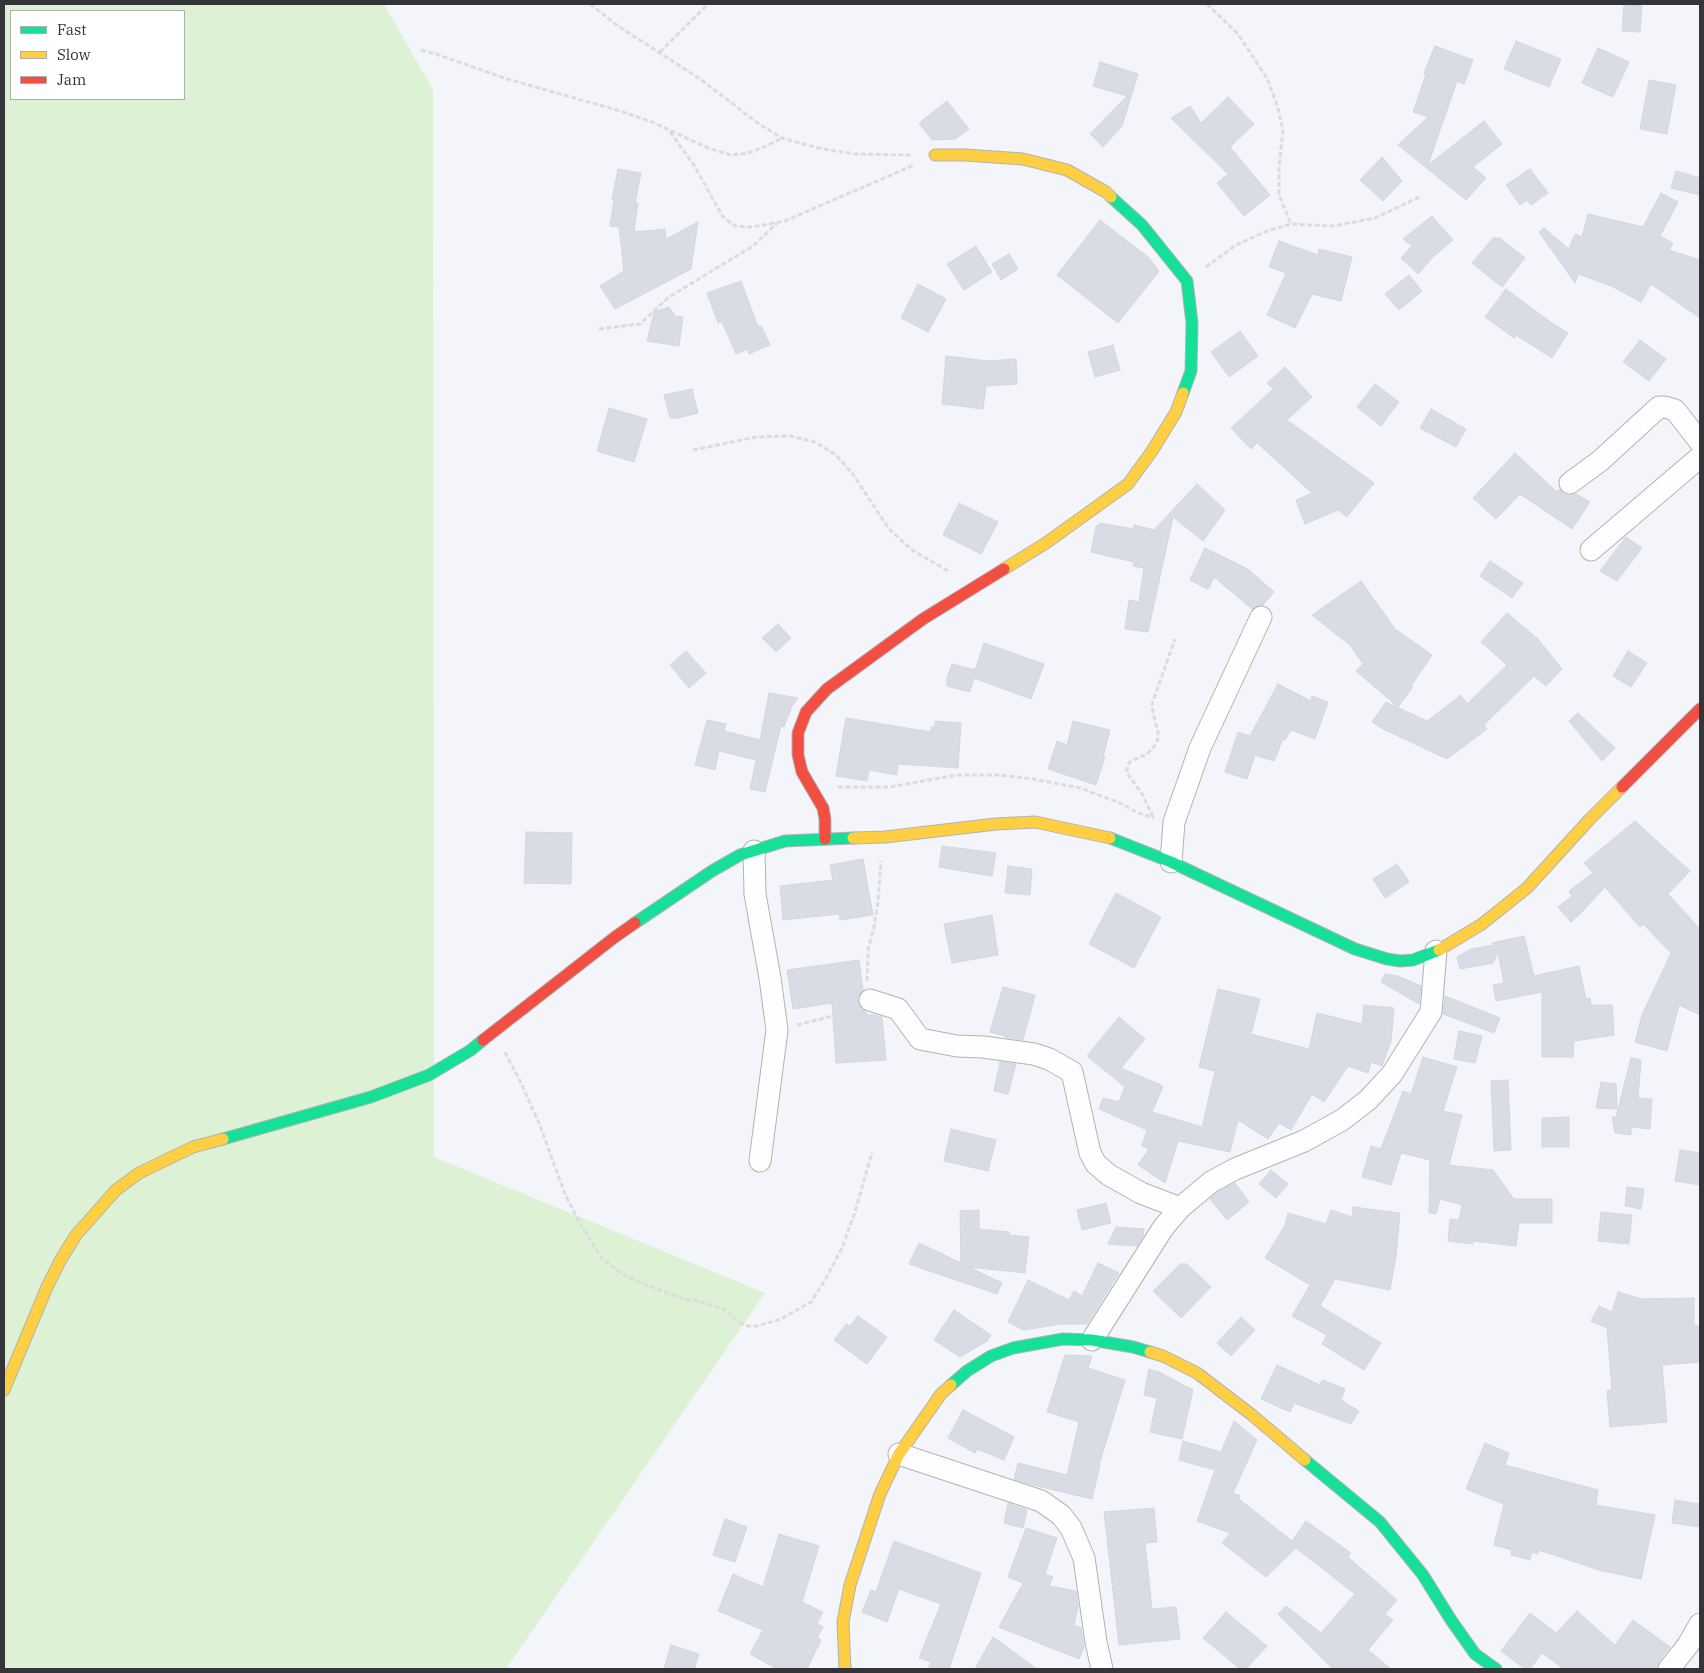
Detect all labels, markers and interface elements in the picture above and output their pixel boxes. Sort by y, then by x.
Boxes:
legend [10,10,185,100]
text: Fast [57,20,87,39]
text: Slow [57,45,90,64]
text: Jam [57,70,86,89]

